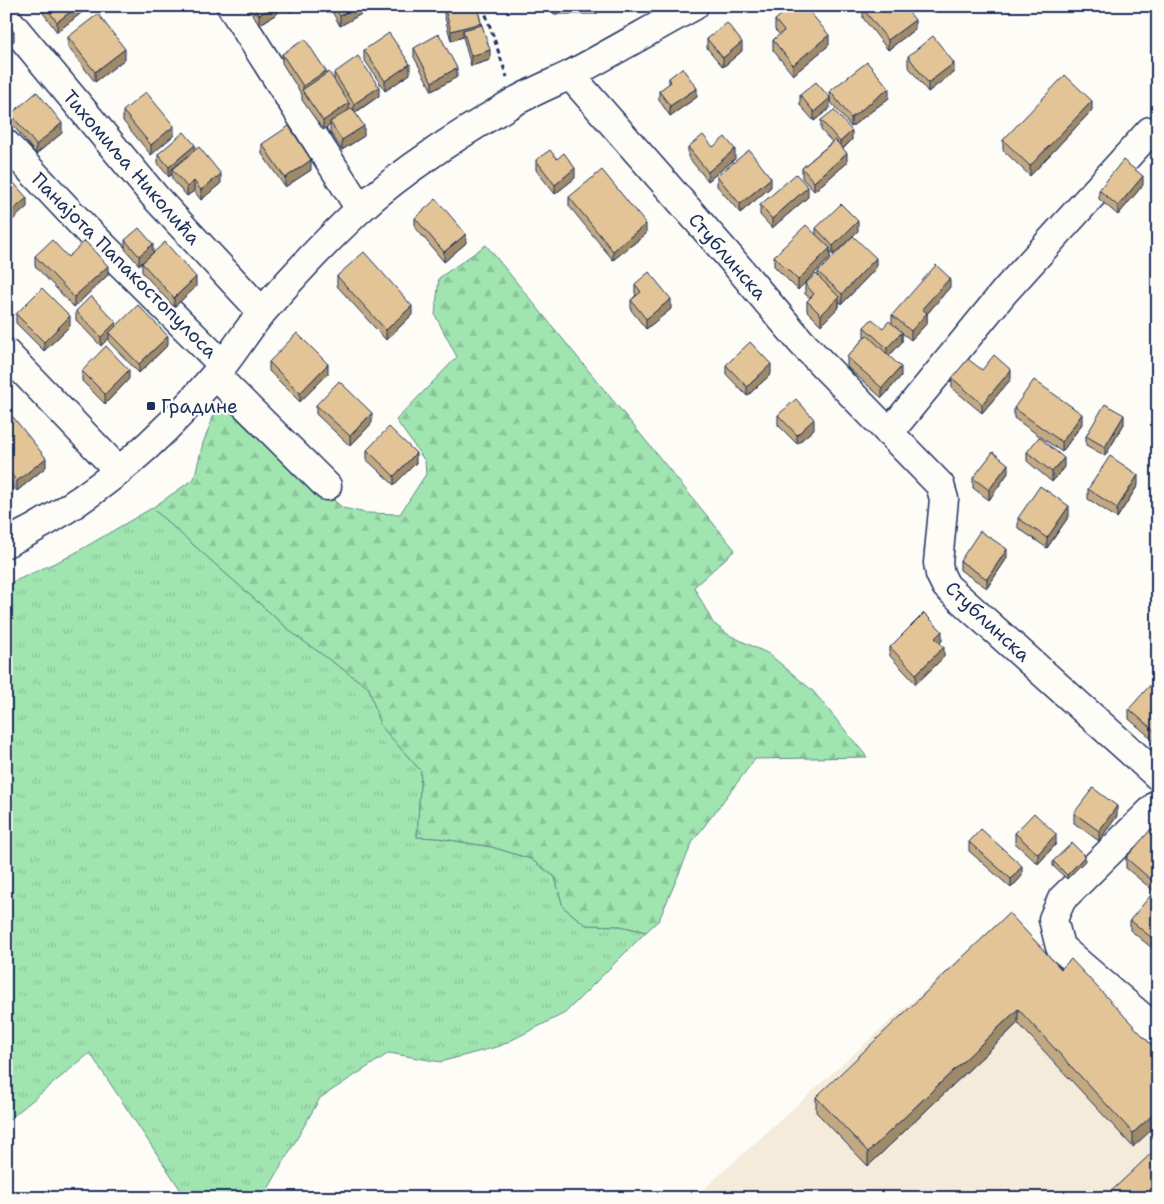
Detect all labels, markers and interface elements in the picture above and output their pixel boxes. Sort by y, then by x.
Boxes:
street label: Тихомиља Николића [57,84,206,250]
street label: Панајота Папакостопулоса [26,167,223,364]
street label: Стублинска [683,208,772,305]
place label: Градине [161,394,238,419]
marker: Градине [145,400,157,412]
street label: Стублинска [940,576,1036,667]

